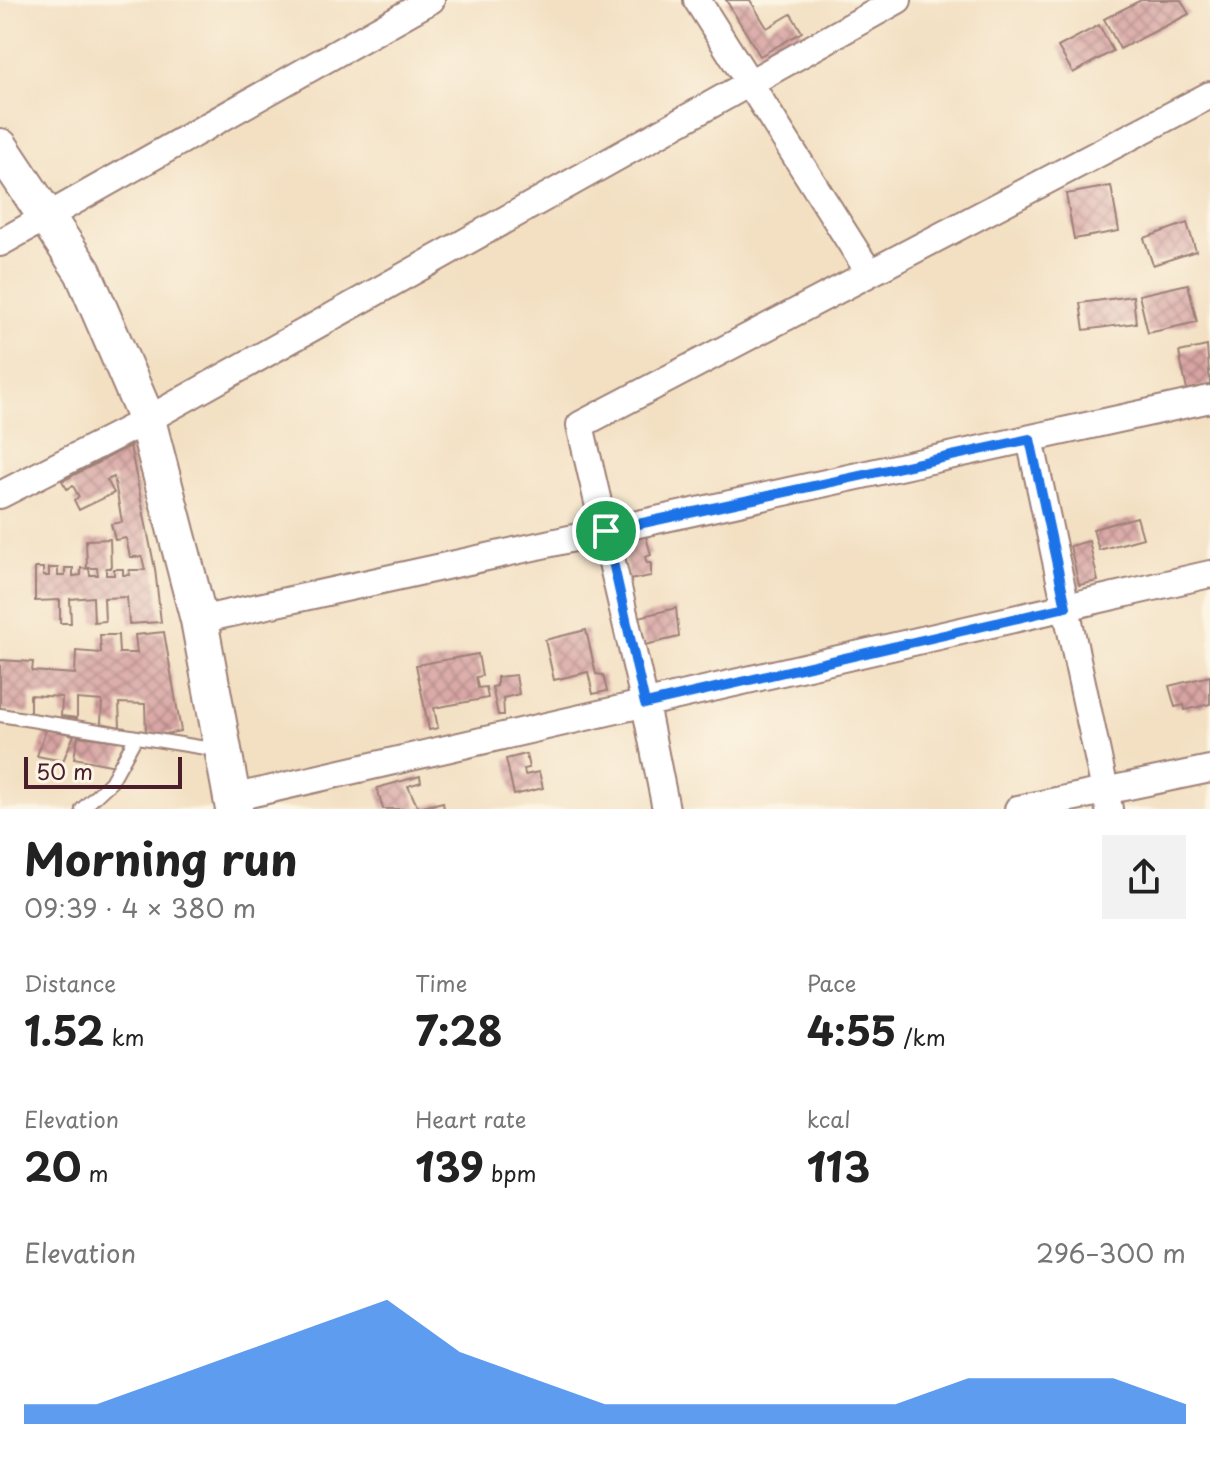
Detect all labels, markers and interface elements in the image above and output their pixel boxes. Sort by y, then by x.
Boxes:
pin [572,497,640,565]
icon: arrive [584,509,628,553]
scale bar [24,753,182,789]
text: 50 m [36,754,93,787]
text: Morning run [24,825,298,891]
button: share [1102,835,1186,919]
text: 09:39 · 4 × 380 m [24,888,256,927]
text: Distance [24,966,116,999]
text: Time [415,966,467,999]
text: Pace [807,966,856,999]
text: 1.52 [24,999,104,1060]
text: 7:28 [415,999,503,1060]
text: 4:55 [807,999,896,1060]
text: km [104,1020,145,1053]
text: /km [896,1020,946,1053]
text: Elevation [24,1102,119,1135]
text: Heart rate [415,1102,526,1135]
text: kcal [807,1102,851,1135]
text: 20 [24,1135,81,1196]
text: 139 [415,1135,484,1196]
text: 113 [807,1135,870,1196]
text: m [81,1156,108,1189]
text: bpm [484,1156,537,1189]
text: Elevation [24,1233,136,1272]
text: 296–300 m [1036,1233,1186,1272]

